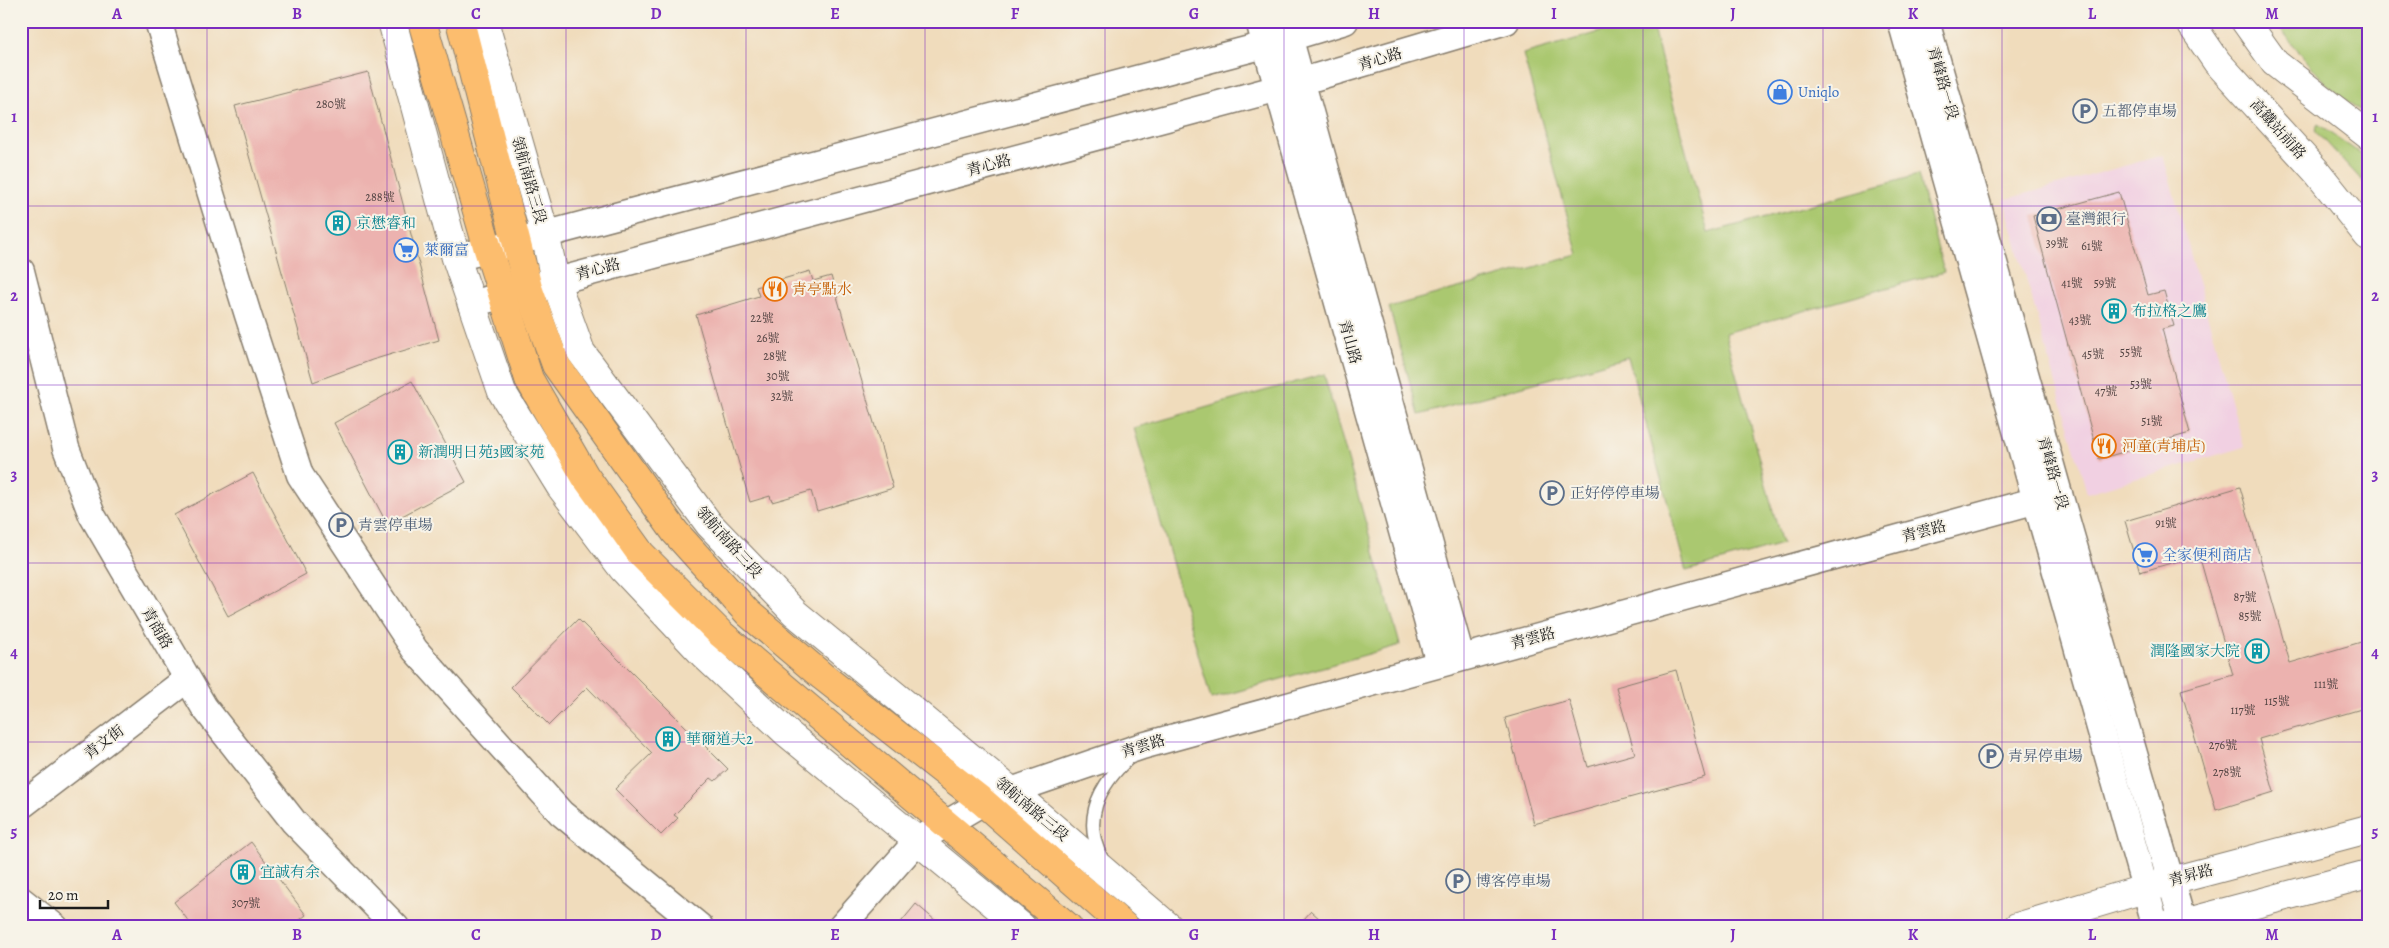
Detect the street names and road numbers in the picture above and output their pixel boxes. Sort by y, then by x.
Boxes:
street label: 青心路 [1356,43,1404,75]
street label: 青峰路一段 [1923,44,1963,122]
street label: 高鐵站前路 [2245,94,2311,164]
street label: 領航南路三段 [507,134,551,226]
street label: 青心路 [965,150,1013,180]
street label: 青心路 [574,254,622,284]
street label: 青山路 [1334,318,1366,366]
street label: 青峰路一段 [2033,434,2073,512]
street label: 領航南路三段 [691,502,767,582]
street label: 青雲路 [1900,516,1948,546]
street label: 青商路 [137,604,177,652]
street label: 青雲路 [1509,623,1557,653]
street label: 青文街 [80,720,128,764]
street label: 青雲路 [1119,730,1167,762]
street label: 領航南路三段 [991,772,1073,846]
street label: 青昇路 [2167,860,2215,890]

